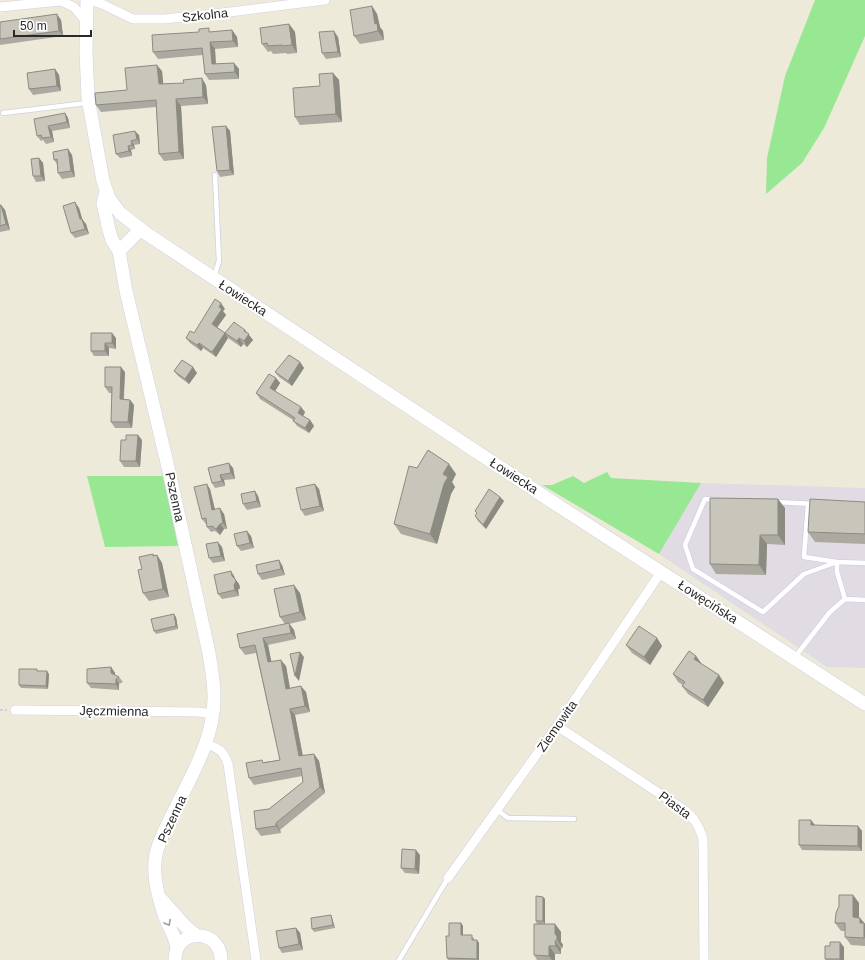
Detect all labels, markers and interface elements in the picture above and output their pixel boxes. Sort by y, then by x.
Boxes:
street label: Szkolna [181,5,230,25]
scale bar [14,12,91,38]
text: 50 m [20,19,47,33]
street label: Łowiecka [216,277,270,319]
street label: Łowiecka [487,455,541,497]
street label: Pszenna [162,471,188,524]
street label: Łowęcińska [675,577,741,627]
street label: Ziemowita [534,697,581,755]
street label: Jęczmienna [79,703,150,719]
street label: Piasta [656,788,695,822]
street label: Pszenna [155,792,190,845]
one-way arrow [164,919,171,926]

